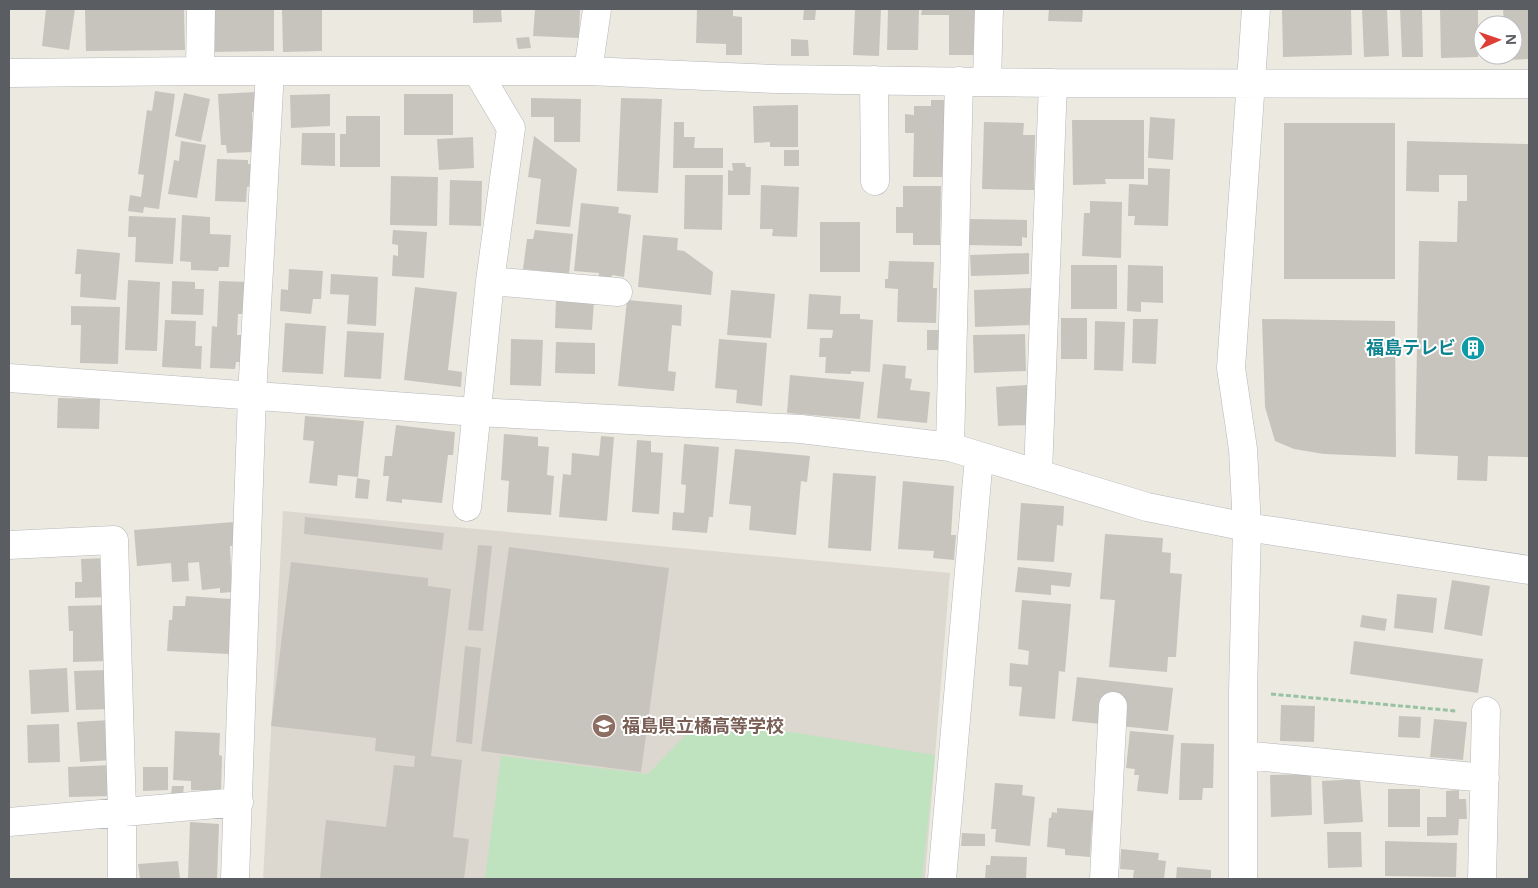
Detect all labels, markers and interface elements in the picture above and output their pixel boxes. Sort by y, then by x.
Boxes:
north arrow [1473,15,1523,65]
text: N [1502,34,1521,46]
place label: 福島テレビ [1366,335,1456,359]
building icon: 福島テレビ [1460,335,1486,361]
school or university icon: 福島県立橘高等学校 [591,713,617,739]
place label: 福島県立橘高等学校 [622,713,784,737]

